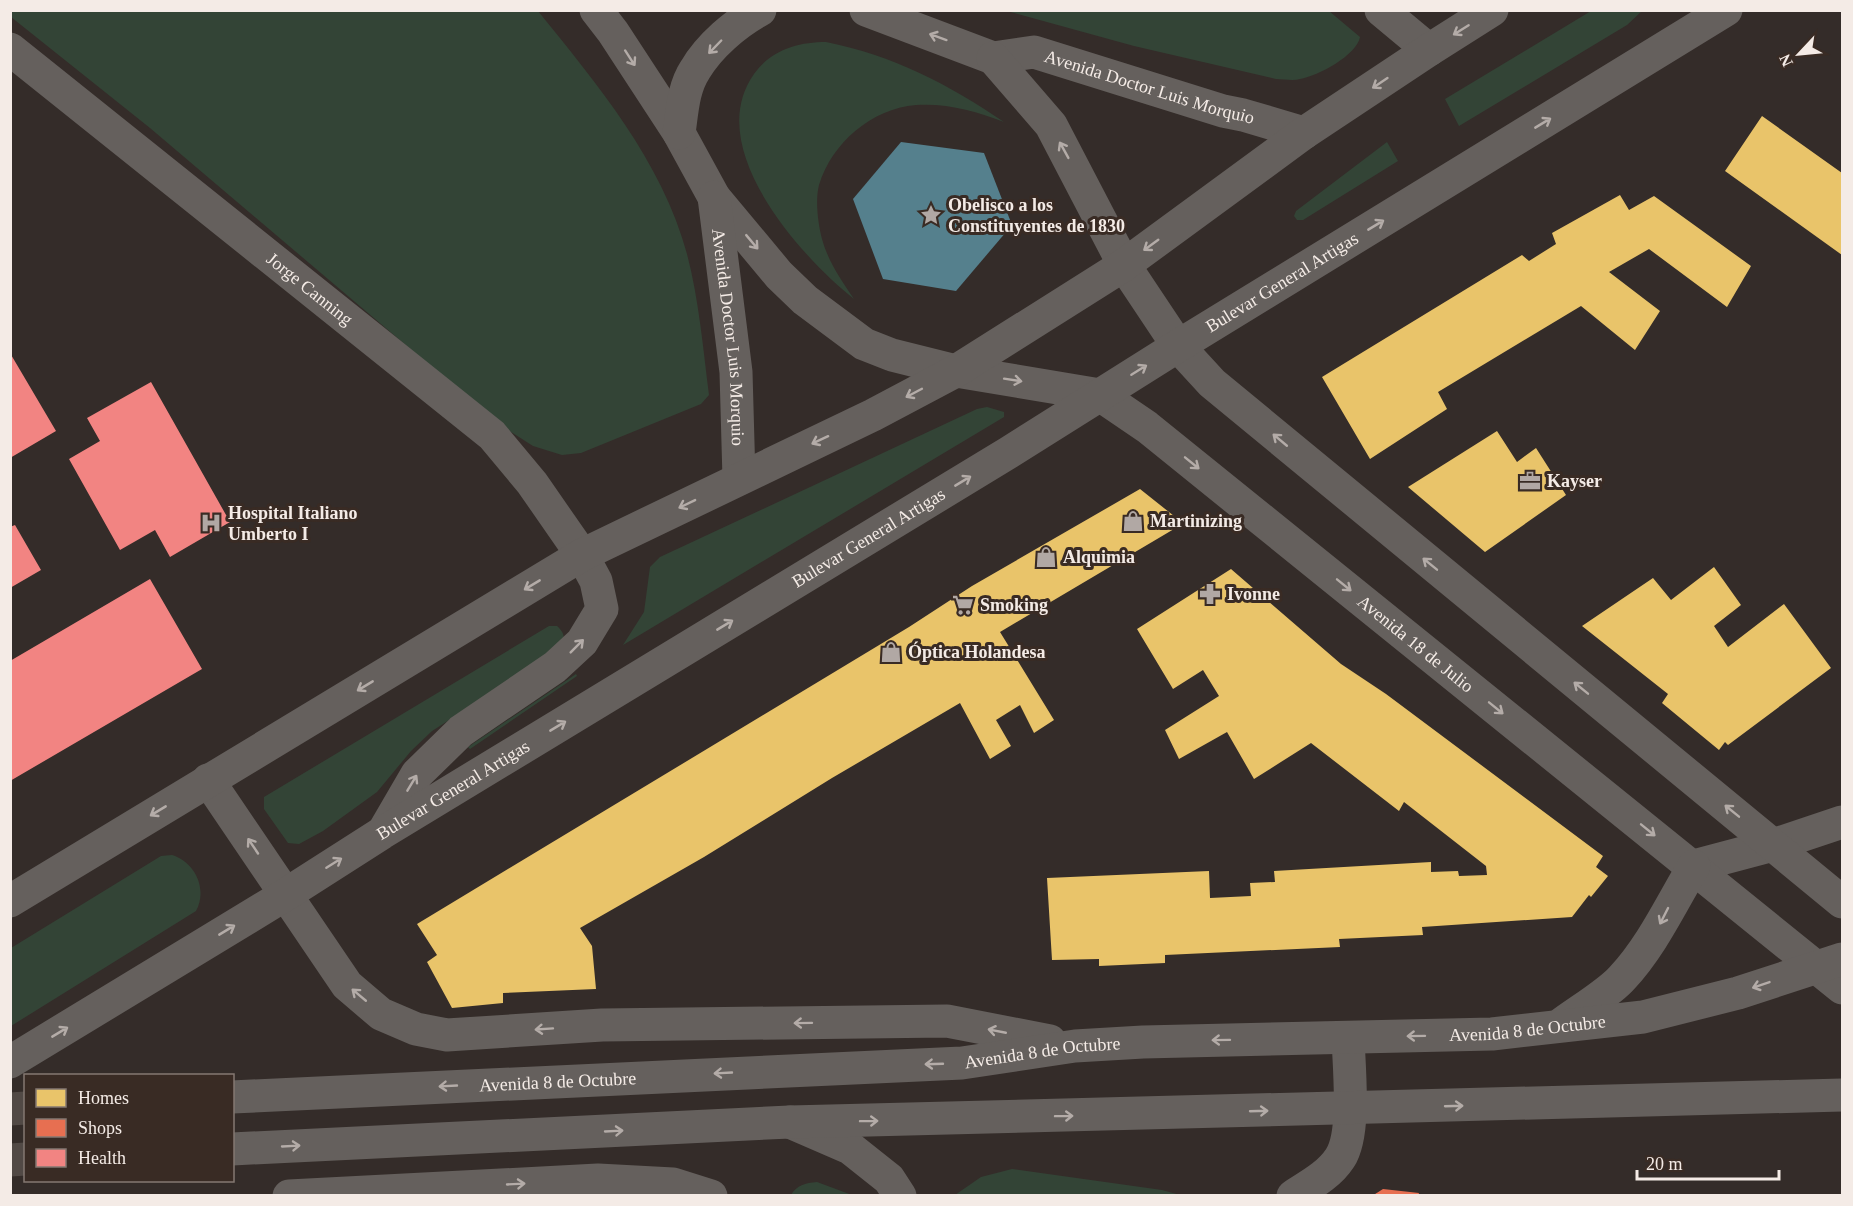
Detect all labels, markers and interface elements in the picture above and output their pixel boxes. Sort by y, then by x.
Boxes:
north arrow [1769,24,1829,84]
one-way arrow [1453,25,1470,37]
one-way arrow [930,31,948,42]
one-way arrow [707,39,722,54]
street label: Avenida Doctor Luis Morquio [1042,46,1257,128]
one-way arrow [625,49,637,66]
text: N [1776,51,1796,69]
one-way arrow [1372,77,1389,89]
one-way arrow [1534,116,1551,128]
one-way arrow [1058,141,1069,159]
place label: Obelisco a los Constituyentes de 1830 [948,195,1125,236]
place icon: Obelisco a los Constituyentes de 1830 [919,203,943,227]
one-way arrow [1367,218,1384,230]
street label: Avenida Doctor Luis Morquio [708,227,748,446]
street label: Bulevar General Artigas [1202,228,1362,337]
one-way arrow [745,234,759,249]
one-way arrow [1144,239,1160,251]
street label: Jorge Canning [263,249,357,329]
one-way arrow [1130,364,1147,376]
one-way arrow [1003,375,1023,386]
one-way arrow [906,388,924,399]
one-way arrow [1273,433,1288,447]
one-way arrow [812,435,830,446]
one-way arrow [1184,457,1200,470]
office icon: Kayser [1518,469,1542,493]
place label: Kayser [1547,471,1602,491]
one-way arrow [954,474,971,486]
street label: Bulevar General Artigas [788,484,949,592]
one-way arrow [678,499,696,510]
place label: Hospital Italiano Umberto I [228,503,358,544]
shop icon: Martinizing [1121,509,1145,533]
hospital icon: Hospital Italiano Umberto I [199,511,223,535]
place label: Martinizing [1150,511,1242,531]
shop icon: Alquimia [1034,545,1058,569]
place label: Alquimia [1063,547,1135,567]
one-way arrow [1423,558,1439,571]
one-way arrow [1336,579,1352,592]
one-way arrow [524,580,541,592]
pharmacy icon: Ivonne [1198,582,1222,606]
place label: Ivonne [1227,584,1280,604]
street label: Avenida 18 de Julio [1354,591,1478,697]
supermarket icon: Smoking [951,593,975,617]
place label: Smoking [980,595,1048,615]
one-way arrow [716,619,733,631]
one-way arrow [570,638,584,653]
shop icon: Óptica Holandesa [879,640,903,664]
place label: Óptica Holandesa [908,641,1046,662]
one-way arrow [357,681,374,693]
one-way arrow [1573,681,1589,694]
one-way arrow [1488,701,1504,714]
one-way arrow [549,720,566,732]
street label: Bulevar General Artigas [373,736,533,844]
one-way arrow [406,775,418,792]
one-way arrow [150,805,167,817]
one-way arrow [1724,805,1740,818]
one-way arrow [1640,823,1656,836]
one-way arrow [247,838,259,855]
one-way arrow [325,857,342,870]
one-way arrow [1658,907,1669,925]
one-way arrow [218,924,235,936]
one-way arrow [1752,980,1771,991]
one-way arrow [351,989,367,1002]
street label: Avenida 8 de Octubre [1449,1011,1607,1045]
one-way arrow [794,1017,814,1029]
one-way arrow [534,1024,554,1035]
one-way arrow [52,1025,69,1038]
one-way arrow [988,1025,1007,1036]
one-way arrow [1407,1030,1427,1042]
street label: Avenida 8 de Octubre [963,1033,1121,1073]
one-way arrow [1212,1035,1232,1046]
one-way arrow [924,1058,944,1070]
street label: Avenida 8 de Octubre [479,1068,637,1095]
one-way arrow [714,1068,734,1079]
legend [24,1074,234,1182]
one-way arrow [439,1081,459,1092]
text: Homes [78,1088,129,1108]
one-way arrow [1443,1100,1463,1111]
one-way arrow [1248,1105,1268,1117]
one-way arrow [1054,1110,1074,1122]
one-way arrow [859,1115,879,1126]
text: Shops [78,1118,122,1138]
one-way arrow [603,1125,623,1136]
one-way arrow [280,1141,300,1152]
scale bar [1637,1143,1780,1181]
text: Health [78,1148,126,1168]
text: 20 m [1646,1154,1683,1174]
one-way arrow [505,1179,525,1190]

